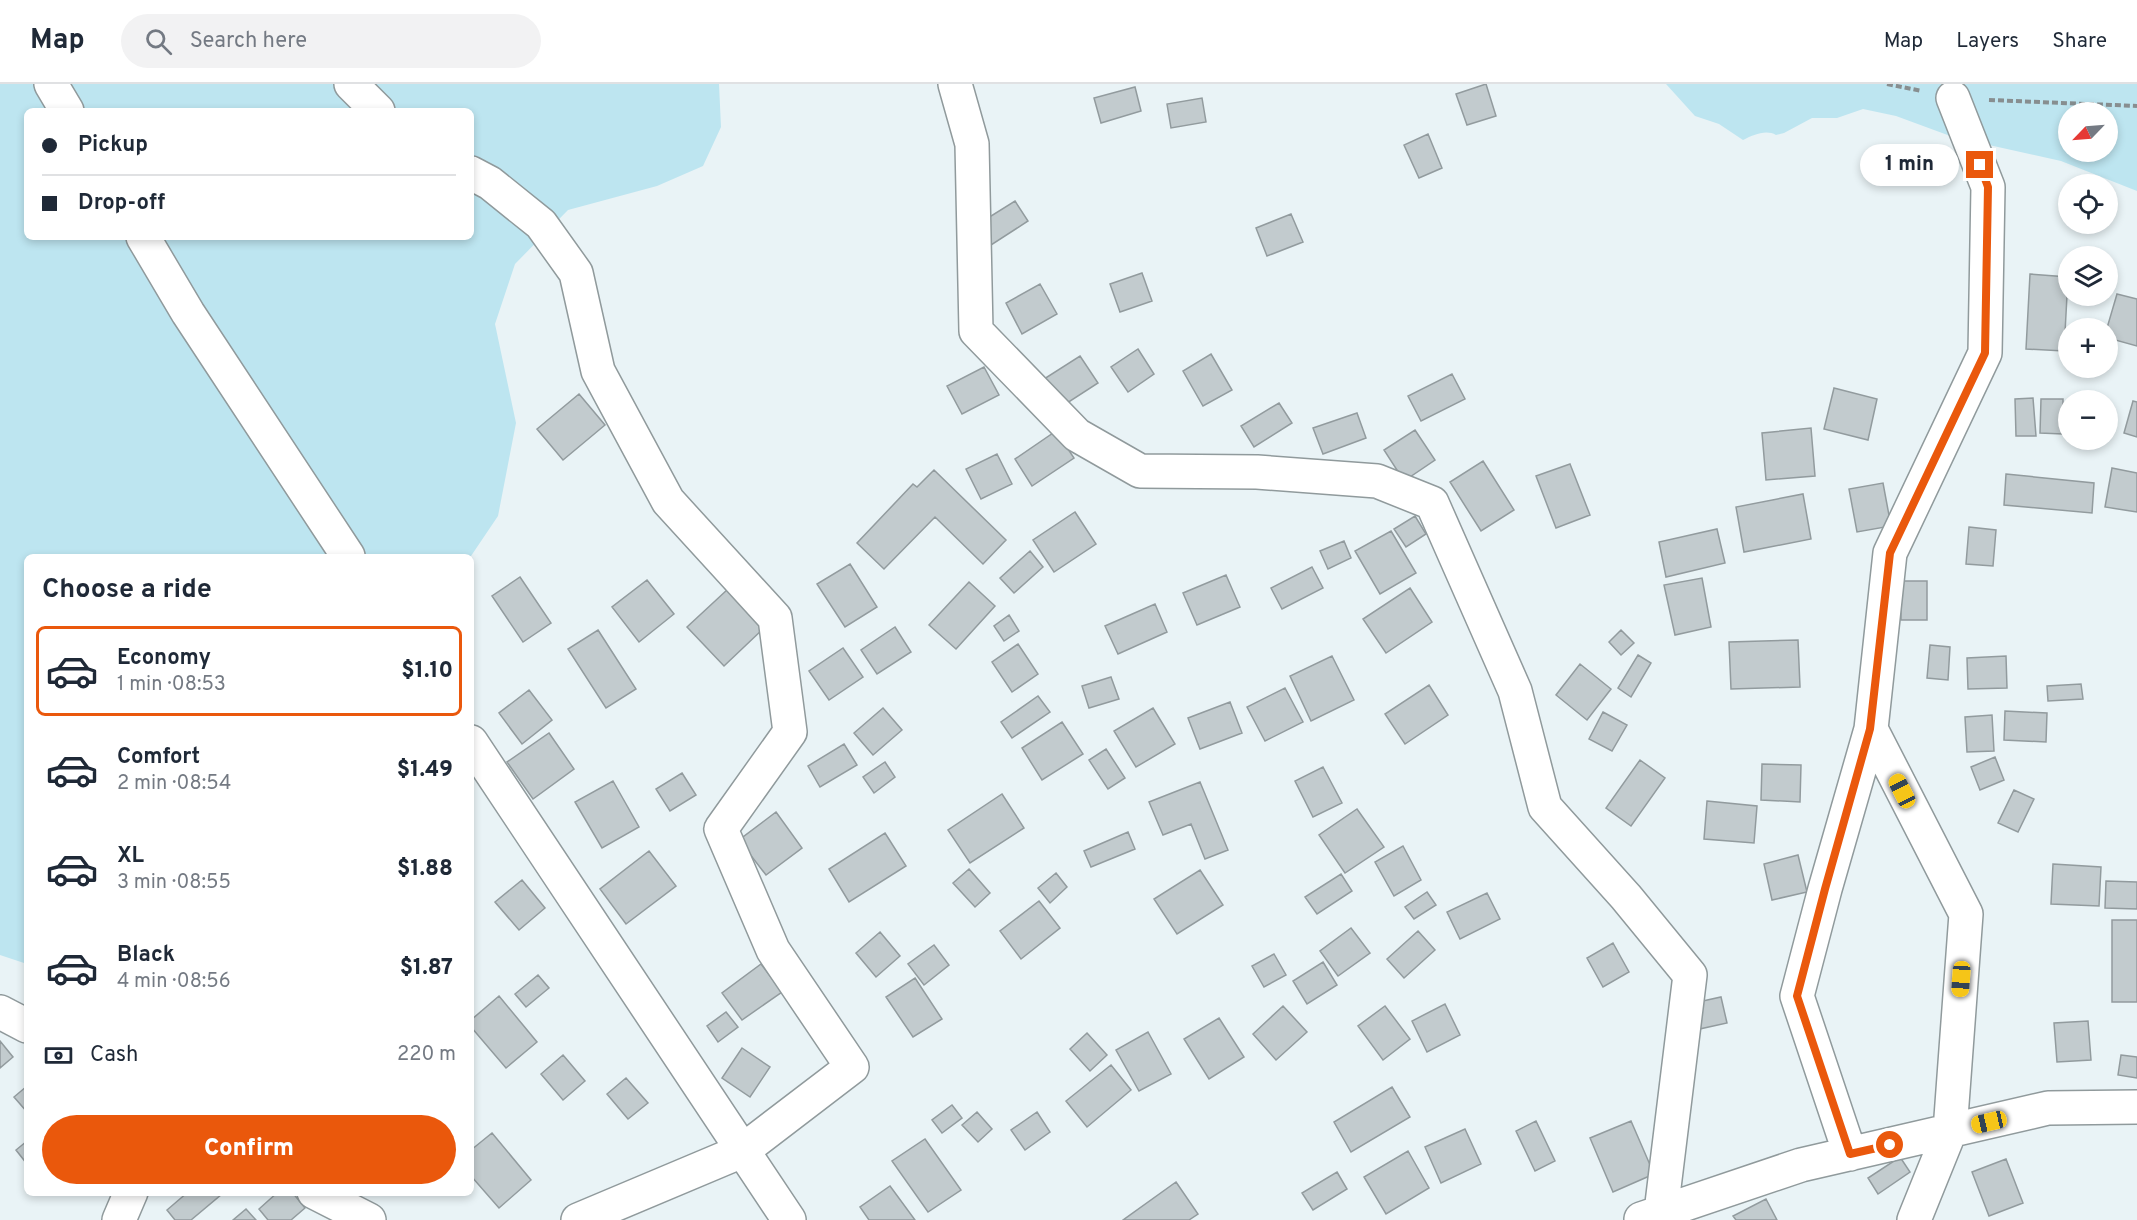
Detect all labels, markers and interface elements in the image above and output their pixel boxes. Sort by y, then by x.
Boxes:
search box [121,14,541,68]
text: Map [30,23,85,59]
icon: search [142,25,175,58]
text: Search here [190,28,307,55]
text: Map [1884,28,1923,55]
text: Layers [1956,28,2019,55]
text: Share [2052,28,2107,55]
north arrow [2058,102,2118,162]
map controls [2058,102,2118,450]
text: Pickup [78,132,148,159]
callout: 1 min [1860,144,1959,186]
route end [1966,151,1993,178]
text: 1 min [1885,152,1934,178]
button: locate [2058,174,2118,234]
text: Drop-off [78,190,165,217]
button: layers [2058,246,2118,306]
button: + [2058,318,2118,378]
button: − [2058,390,2118,450]
text: Choose a ride [42,573,212,607]
icon: car [45,644,99,698]
text: Economy [117,645,211,672]
text: $1.10 [401,658,453,685]
text: 1 min · 08:53 [117,672,226,698]
icon: car [45,743,99,797]
text: Comfort [117,744,200,771]
text: $1.49 [397,757,453,784]
text: 2 min · 08:54 [117,771,231,797]
car [1886,771,1918,811]
icon: car [45,842,99,896]
text: XL [117,843,144,870]
text: $1.88 [397,856,453,883]
text: 3 min · 08:55 [117,870,231,896]
icon: car [45,941,99,995]
text: Black [117,942,175,969]
text: $1.87 [400,955,453,982]
car [1951,960,1971,998]
text: 4 min · 08:56 [117,969,231,995]
icon: cash [42,1039,75,1072]
text: Cash [90,1042,139,1069]
text: 220 m [397,1042,456,1068]
car [1969,1109,2009,1135]
button: Confirm [42,1115,456,1184]
route start [1876,1131,1903,1158]

